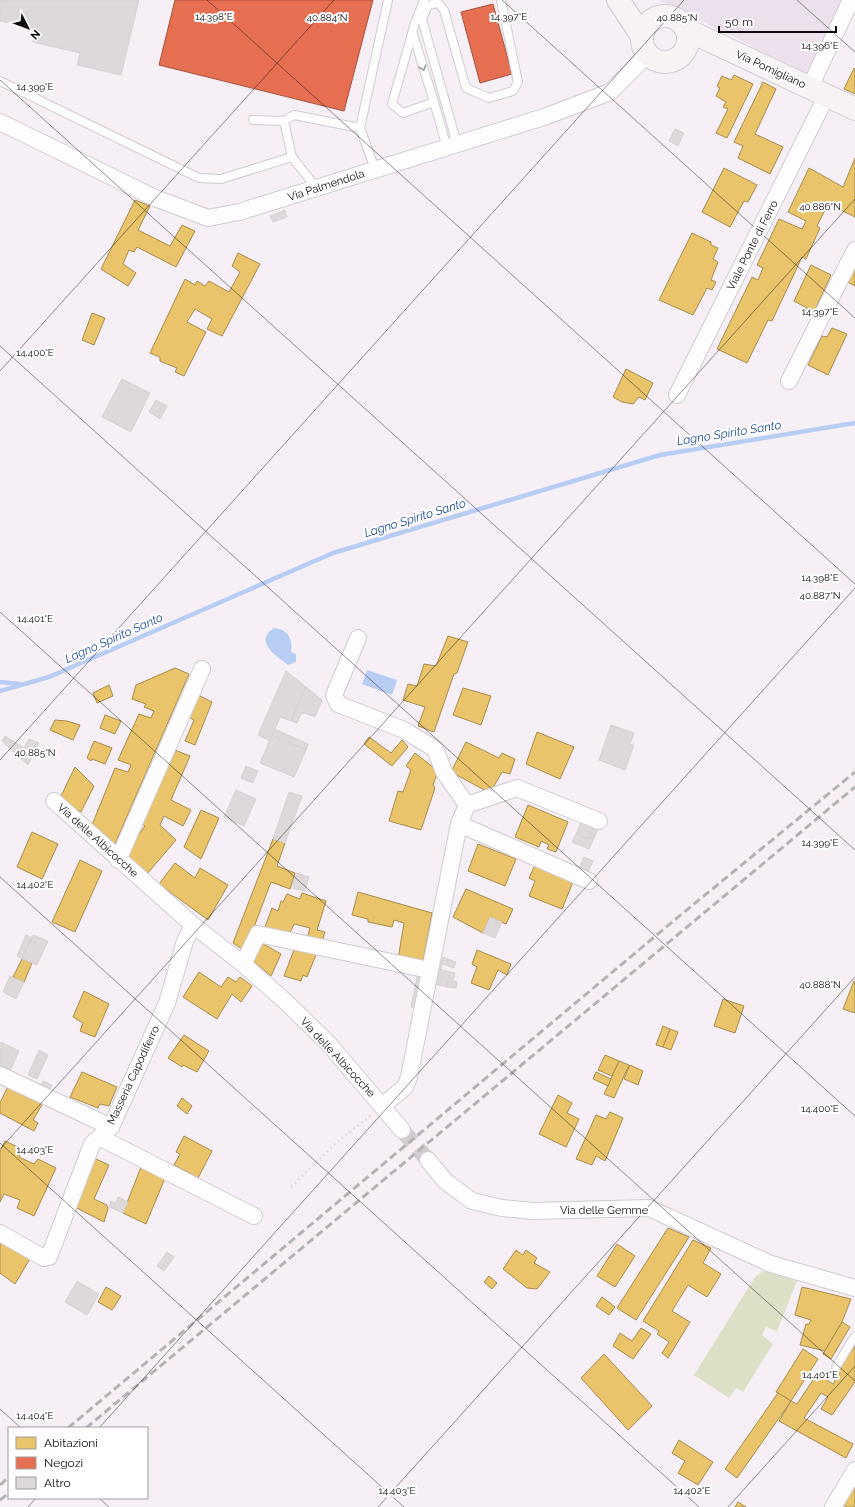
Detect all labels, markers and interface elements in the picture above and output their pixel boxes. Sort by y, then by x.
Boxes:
north arrow [8,8,48,48]
scale bar [719,8,836,34]
text: 14.398°E [195,11,233,22]
text: 14.397°E [491,11,527,22]
text: 40.884°N [306,12,348,23]
text: 40.885°N [656,12,698,23]
text: 50 m [725,15,753,29]
text: N [27,27,43,42]
text: 14.396°E [801,40,839,51]
street label: Via Pomigliano [734,48,808,92]
one-way arrow [418,64,427,71]
text: 14.399°E [16,81,54,92]
street label: Via Palmendola [286,167,366,204]
street label: Viale Ponte di Ferro [724,198,781,292]
text: 40.886°N [799,201,841,212]
text: 14.397°E [802,306,838,317]
text: 14.400°E [16,347,54,358]
water label: Lagno Spirito Santo [676,418,782,448]
water label: Lagno Spirito Santo [362,496,468,540]
text: 14.398°E [801,572,839,583]
text: 40.887°N [799,590,841,601]
water label: Lagno Spirito Santo [63,610,165,666]
text: 14.401°E [17,613,53,624]
text: 40.885°N [14,747,56,758]
street label: Via delle Albicocche [55,801,141,880]
text: 14.399°E [801,837,839,848]
text: 14.402°E [16,879,54,890]
text: 40.888°N [799,979,841,990]
street label: Via delle Albicocche [297,1015,378,1100]
street label: Masseria Capodiferro [105,1023,162,1127]
text: 14.400°E [801,1103,839,1114]
text: 14.403°E [16,1144,54,1155]
street label: Via delle Gemme [560,1204,649,1217]
text: 14.401°E [802,1369,838,1380]
text: 14.404°E [16,1410,54,1421]
legend [8,1427,148,1499]
text: Abitazioni [44,1436,98,1450]
text: Negozi [44,1456,83,1470]
text: Altro [44,1476,71,1490]
text: 14.403°E [378,1485,416,1496]
text: 14.402°E [673,1485,711,1496]

